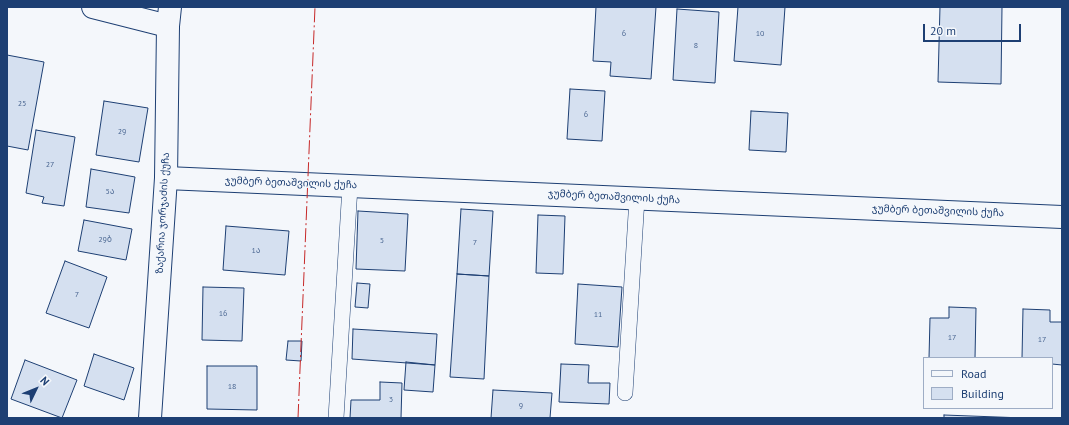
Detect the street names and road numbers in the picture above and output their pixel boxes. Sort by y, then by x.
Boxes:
street label: ზაქარია ჯორჯაძის ქუჩა [154,152,172,274]
street label: ჯუმბერ ბეთაშვილის ქუჩა [225,175,357,191]
street label: ჯუმბერ ბეთაშვილის ქუჩა [548,188,680,206]
street label: ჯუმბერ ბეთაშვილის ქუჩა [872,203,1004,219]

